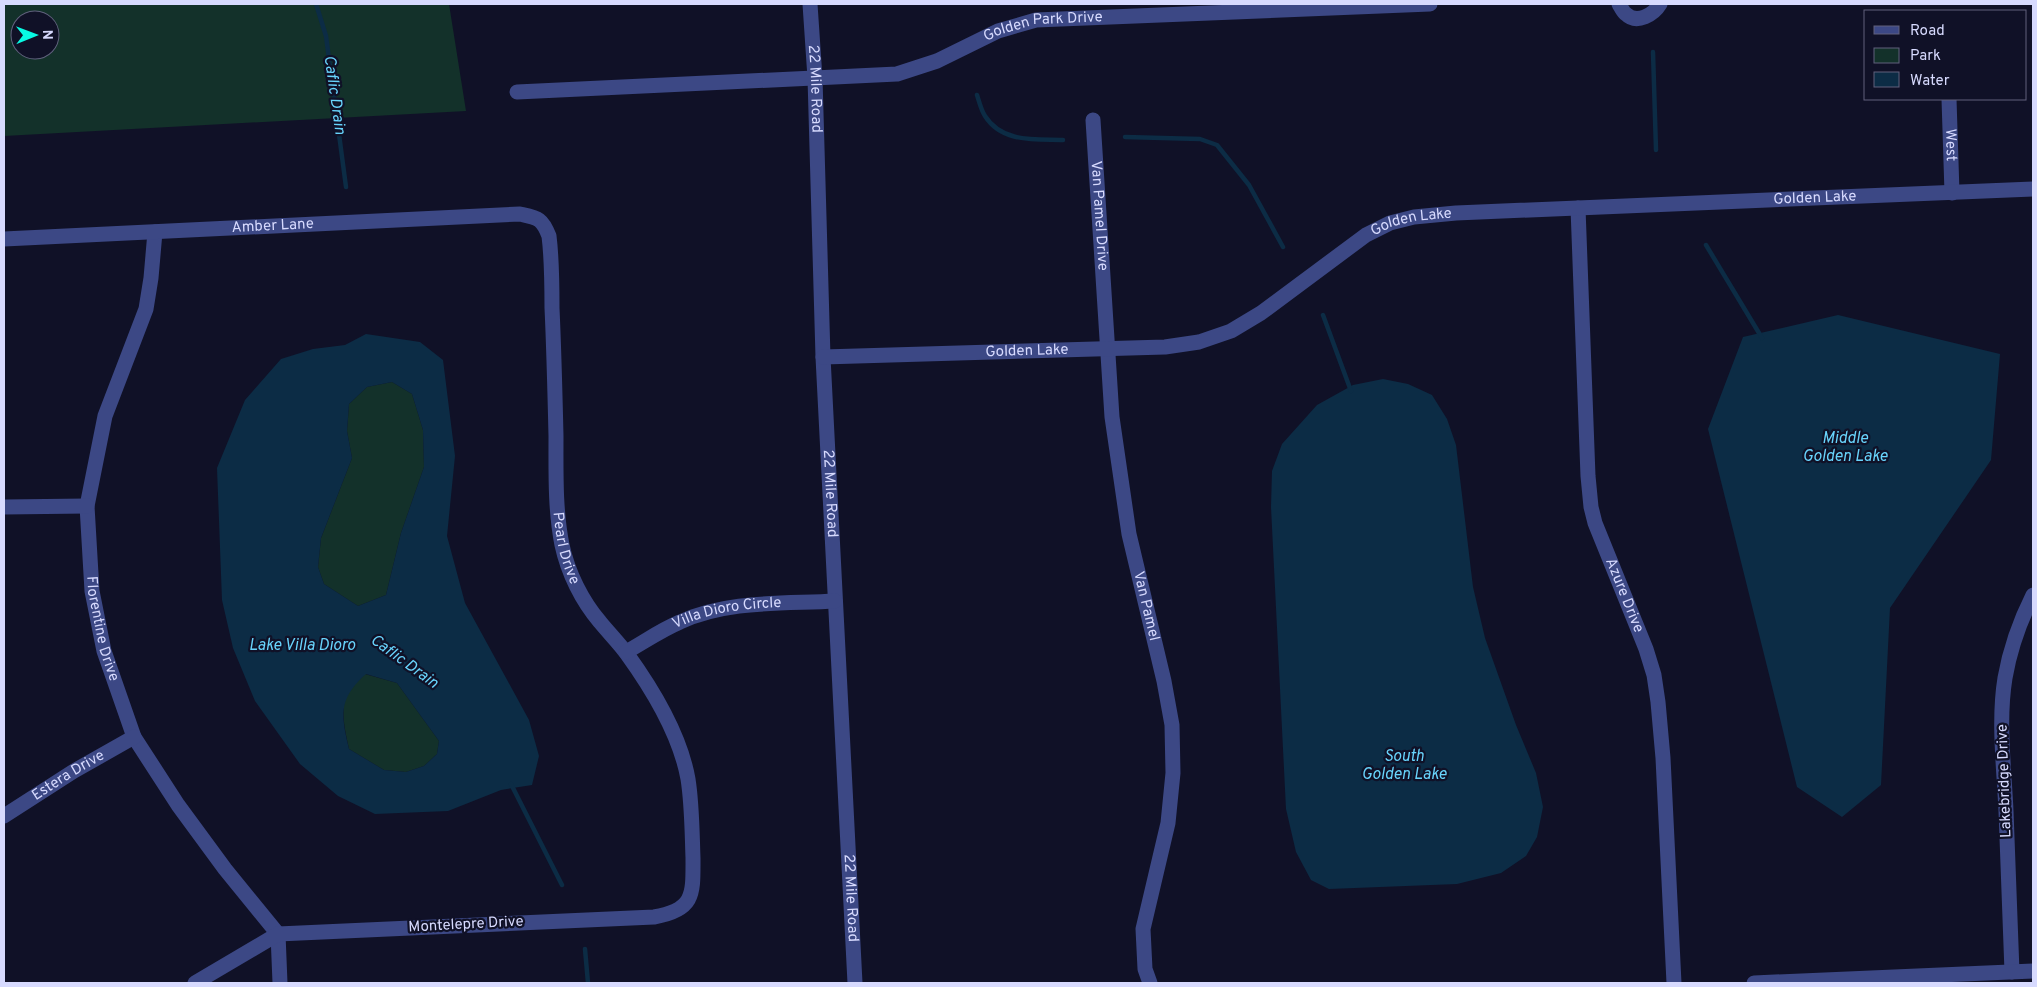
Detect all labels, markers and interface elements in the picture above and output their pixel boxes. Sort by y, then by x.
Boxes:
street label: Golden Park Drive [980,8,1103,46]
north arrow [10,10,60,60]
legend [1864,10,2027,100]
text: Road [1910,22,1945,41]
text: N [38,30,55,40]
street label: 22 Mile Road [803,44,826,133]
text: Park [1910,47,1941,66]
water label: Caflic Drain [319,54,349,136]
text: Water [1910,72,1950,91]
street label: West [1940,128,1960,162]
street label: Van Pamel Drive [1086,160,1112,271]
street label: Golden Lake [1773,187,1857,209]
street label: Golden Lake [1367,204,1453,241]
street label: Amber Lane [231,214,314,237]
street label: Golden Lake [985,340,1069,362]
water label: Middle Golden Lake [1802,429,1888,467]
street label: 22 Mile Road [818,449,842,538]
street label: Pearl Drive [548,511,584,588]
street label: Azure Drive [1601,555,1648,636]
street label: Van Pamel [1129,569,1164,643]
street label: Florentine Drive [82,576,123,684]
street label: Villa Dioro Circle [669,593,782,634]
water label: Caflic Drain [366,630,442,694]
water label: Lake Villa Dioro [249,636,356,656]
street label: Lakebridge Drive [1994,724,2016,838]
street label: Estera Drive [28,746,108,805]
water label: South Golden Lake [1361,747,1447,785]
street label: 22 Mile Road [839,854,862,942]
street label: Montelepre Drive [408,912,524,938]

